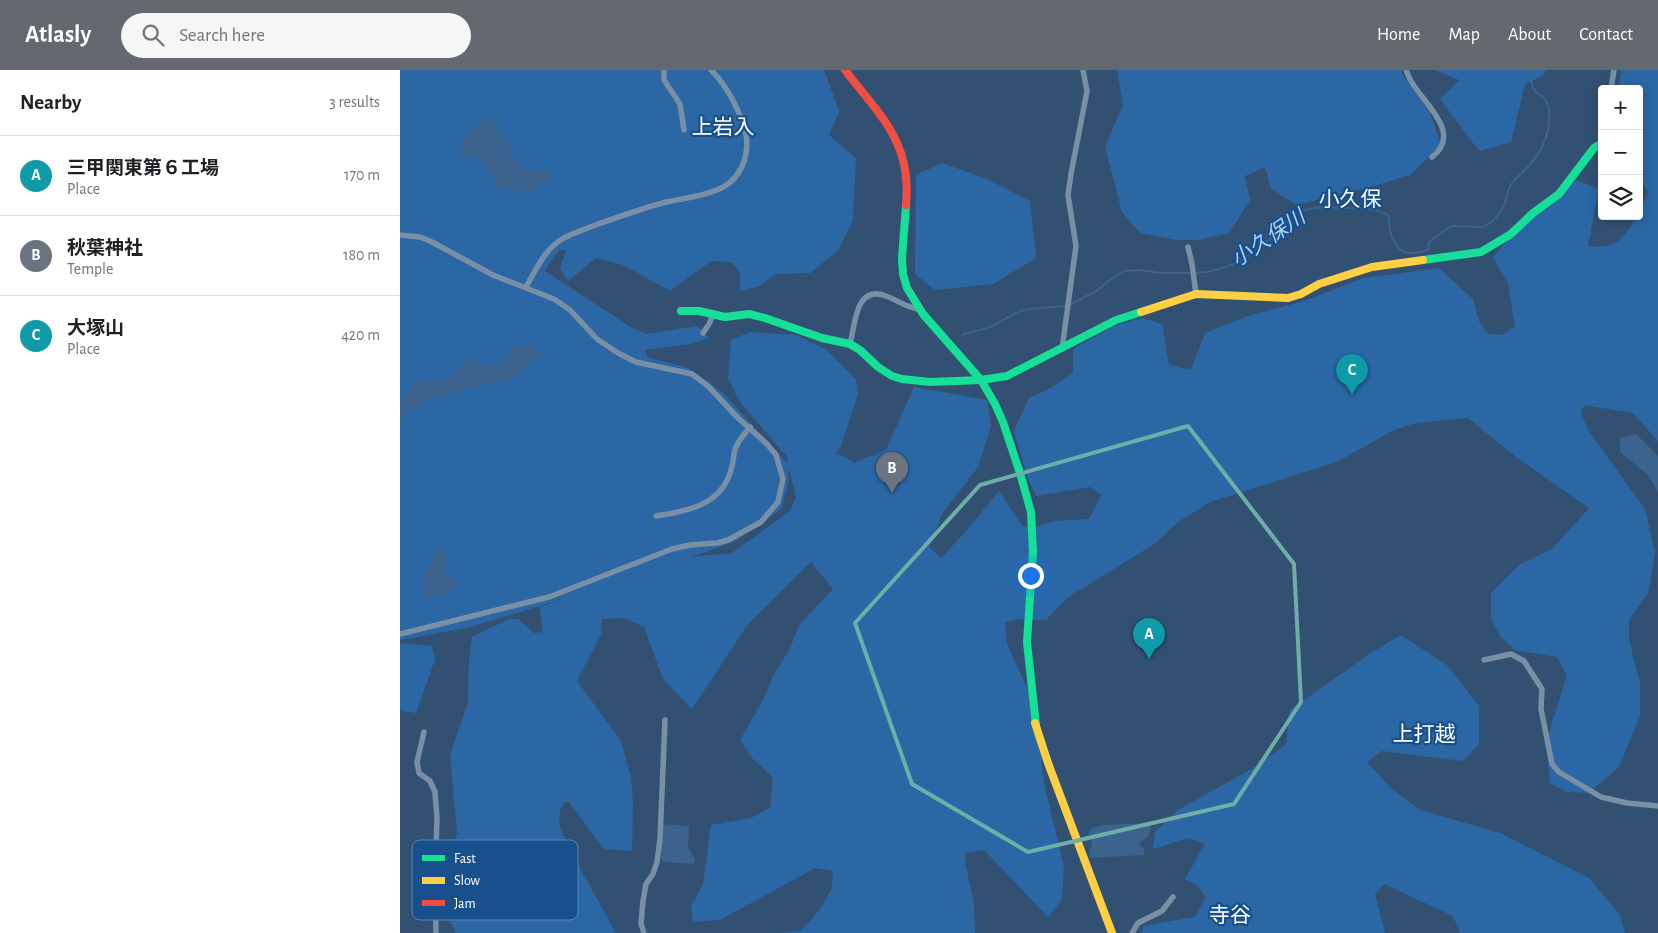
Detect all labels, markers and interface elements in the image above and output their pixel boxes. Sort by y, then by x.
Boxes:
search box [121,13,471,58]
icon: search [139,21,167,49]
text: Atlasly [25,23,91,47]
text: Search here [179,26,265,45]
text: Home [1377,26,1420,44]
text: Map [1448,26,1480,44]
text: About [1508,26,1551,44]
text: Contact [1579,26,1633,44]
map controls [1598,85,1643,220]
button: + [1598,85,1643,130]
text: Nearby [20,92,81,113]
text: 3 results [329,94,380,110]
district label: 上岩入 [692,116,755,138]
button: − [1598,130,1643,175]
text: 三甲関東第６工場 [67,159,219,178]
text: A [31,167,41,183]
text: 170 m [344,167,380,183]
button: layers [1598,175,1643,220]
text: Place [67,181,100,197]
district label: 小久保 [1319,188,1382,210]
water label: 小久保川 [1227,204,1311,271]
text: 秋葉神社 [67,239,143,258]
text: B [31,247,41,263]
text: 180 m [343,247,380,263]
text: Temple [67,261,113,277]
text: 大塚山 [67,319,124,338]
text: C [32,327,40,343]
text: 420 m [341,327,380,343]
text: Place [67,341,100,357]
pin: C [1336,354,1368,395]
pin: B [876,452,908,493]
your location [1018,563,1044,589]
pin: A [1133,618,1165,659]
district label: 上打越 [1393,723,1456,745]
legend [412,840,578,920]
text: Fast [454,852,476,866]
text: Slow [454,874,481,888]
text: Jam [454,897,476,911]
district label: 寺谷 [1209,904,1251,926]

